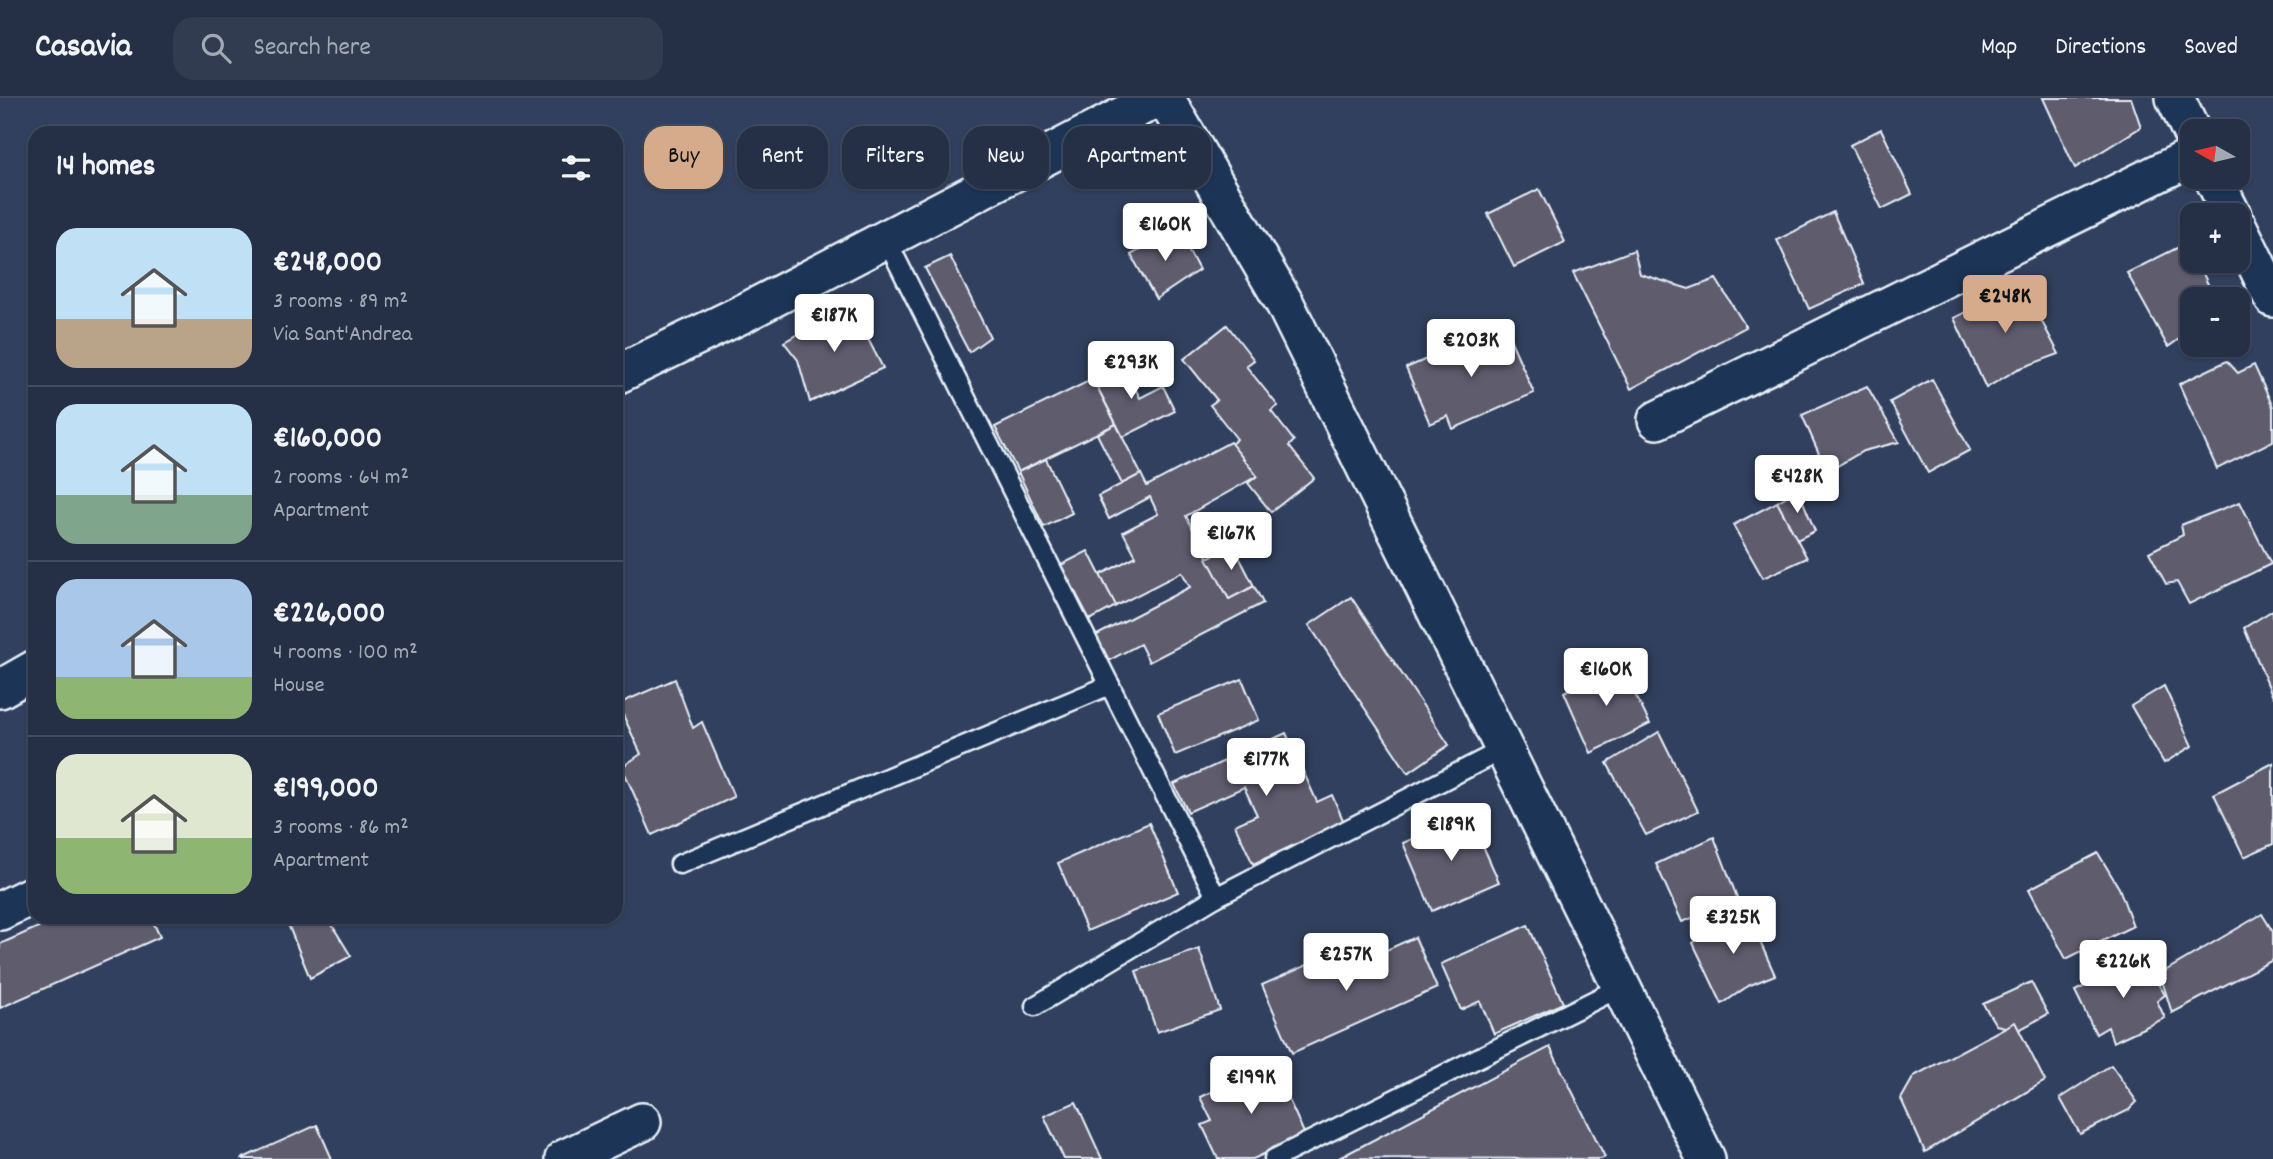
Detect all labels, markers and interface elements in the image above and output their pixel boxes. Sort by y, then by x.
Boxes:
search box [173,17,663,80]
text: Casavia [35,25,131,72]
icon: search [197,29,235,67]
text: Search here [253,30,371,67]
text: Map [1981,31,2017,65]
text: Directions [2055,31,2146,65]
text: Saved [2184,31,2238,65]
north arrow [2180,119,2250,189]
map controls [2180,119,2250,357]
chip: Buy [644,126,723,189]
chip: Rent [737,126,828,189]
chip: Filters [842,126,949,189]
chip: New [963,126,1049,189]
chip: Apartment [1063,126,1211,189]
text: 14 homes [56,147,155,190]
icon: filters [557,149,595,187]
button: + [2180,203,2250,273]
pin: €160K [1116,204,1214,263]
text: €160K [1139,209,1191,242]
text: €248,000 [273,243,382,286]
icon: home [112,256,196,340]
pin: €248K [1956,275,2054,335]
text: €248K [1979,281,2031,314]
text: 3 rooms · 89 m² [273,286,408,319]
button: − [2180,287,2250,357]
pin: €187K [785,294,883,354]
text: €187K [811,300,857,333]
text: Via Sant'Andrea [273,319,412,352]
pin: €203K [1422,320,1520,379]
text: €203K [1443,325,1499,358]
pin: €293K [1082,342,1180,401]
text: €293K [1104,347,1158,380]
text: €160,000 [273,419,382,462]
icon: home [112,432,196,516]
pin: €428K [1748,456,1846,515]
text: €428K [1771,461,1823,494]
text: 2 rooms · 64 m² [273,462,409,495]
text: Apartment [273,495,369,528]
pin: €167K [1182,512,1280,572]
text: €167K [1207,518,1255,551]
text: €226,000 [273,594,385,637]
icon: home [112,607,196,691]
text: 4 rooms · 100 m² [273,637,418,670]
pin: €160K [1557,648,1655,708]
text: €160K [1580,654,1632,687]
text: House [273,670,325,703]
pin: €177K [1217,738,1315,798]
text: €177K [1243,744,1289,777]
text: €199,000 [273,769,379,812]
icon: home [112,782,196,866]
pin: €189K [1402,804,1500,863]
text: €189K [1427,809,1475,842]
text: 3 rooms · 86 m² [273,812,409,845]
text: Apartment [273,845,369,878]
pin: €325K [1684,896,1782,956]
text: €325K [1706,902,1760,935]
pin: €257K [1297,934,1395,993]
text: €257K [1320,939,1372,972]
pin: €226K [2074,940,2172,1000]
text: €226K [2096,946,2150,979]
pin: €199K [1202,1056,1300,1116]
text: €199K [1226,1062,1276,1095]

